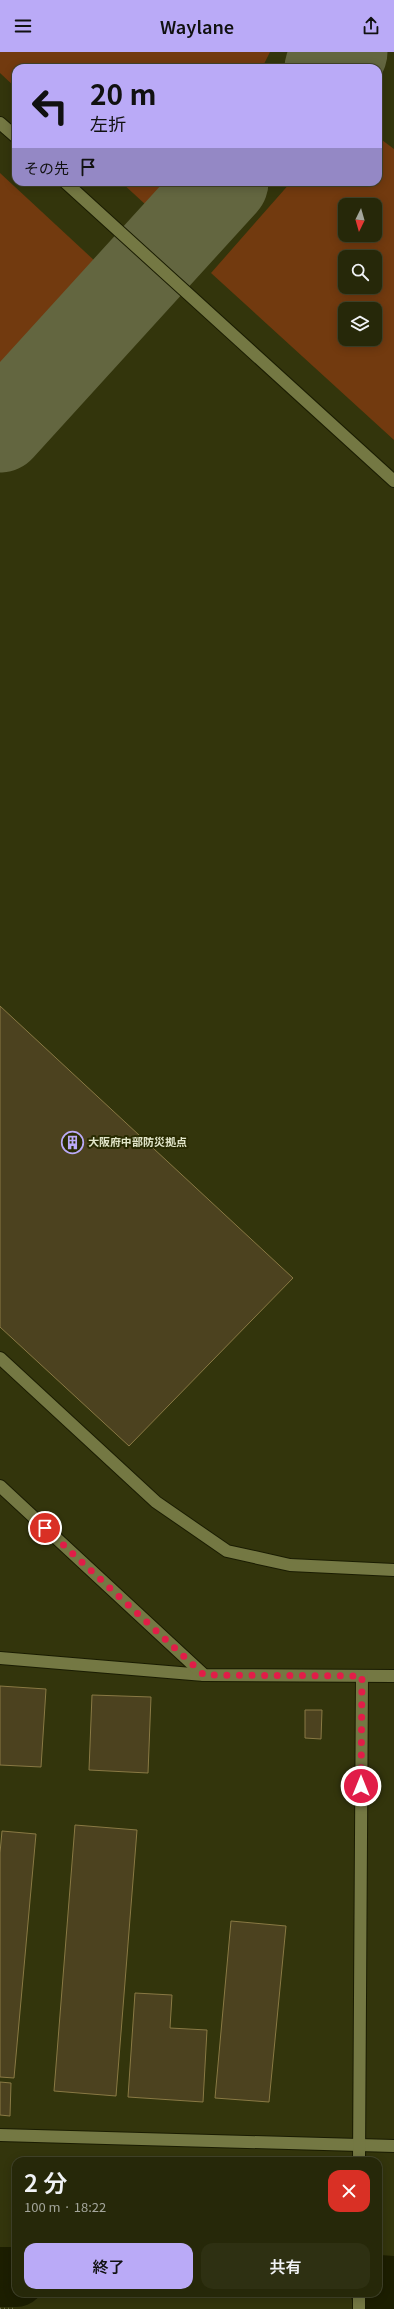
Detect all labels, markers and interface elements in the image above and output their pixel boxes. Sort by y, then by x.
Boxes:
text: Waylane [160,13,234,39]
icon: menu [12,15,34,37]
icon: share [360,15,382,37]
text: 20 m [90,73,156,113]
icon: left [24,80,76,132]
text: 左折 [90,110,126,136]
icon: arrive [77,156,99,178]
text: その先 [24,157,69,178]
north arrow [338,198,382,242]
map controls [338,198,382,346]
button: search [338,250,382,294]
button: layers [338,302,382,346]
building icon: 大阪府中部防災拠点 [60,1129,86,1155]
place label: 大阪府中部防災拠点 [88,1133,187,1149]
pin [28,1511,62,1545]
icon: arrive [34,1517,56,1539]
position arrow [340,1765,382,1807]
text: 2 分 [24,2164,67,2199]
button: close [328,2170,370,2212]
text: 100 m · 18:22 [24,2197,106,2216]
button: 終了 [24,2243,193,2289]
button: 共有 [201,2243,370,2289]

